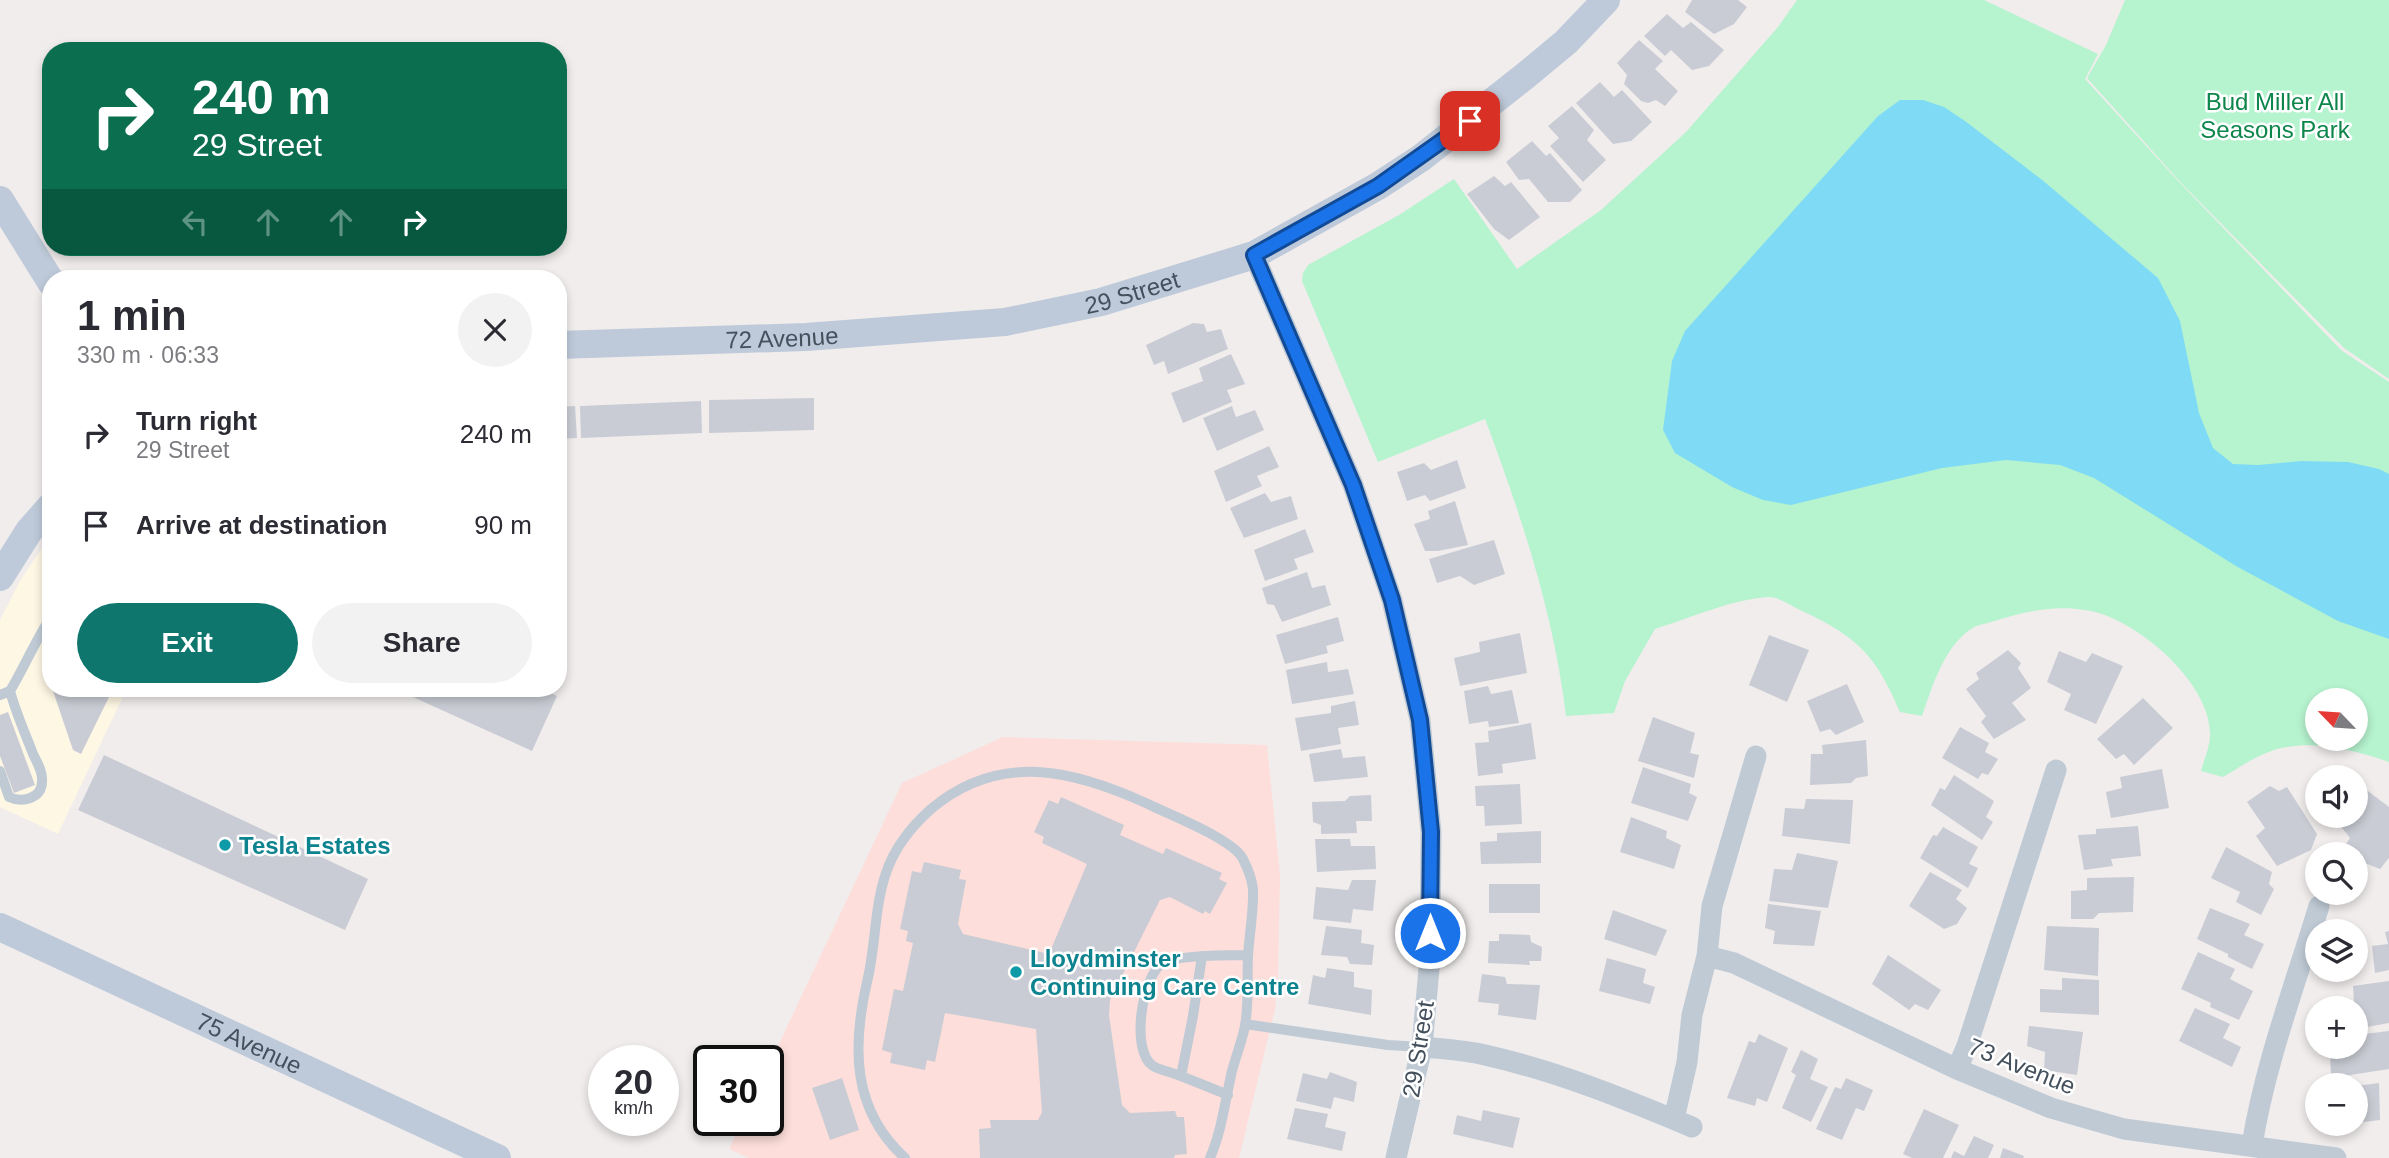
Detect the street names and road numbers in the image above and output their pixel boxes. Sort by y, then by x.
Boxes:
street label: 29 Street [1082,265,1183,319]
street label: 72 Avenue [725,321,839,353]
street label: 29 Street [1397,998,1439,1099]
street label: 75 Avenue [192,1007,306,1079]
street label: 73 Avenue [1965,1032,2079,1100]

